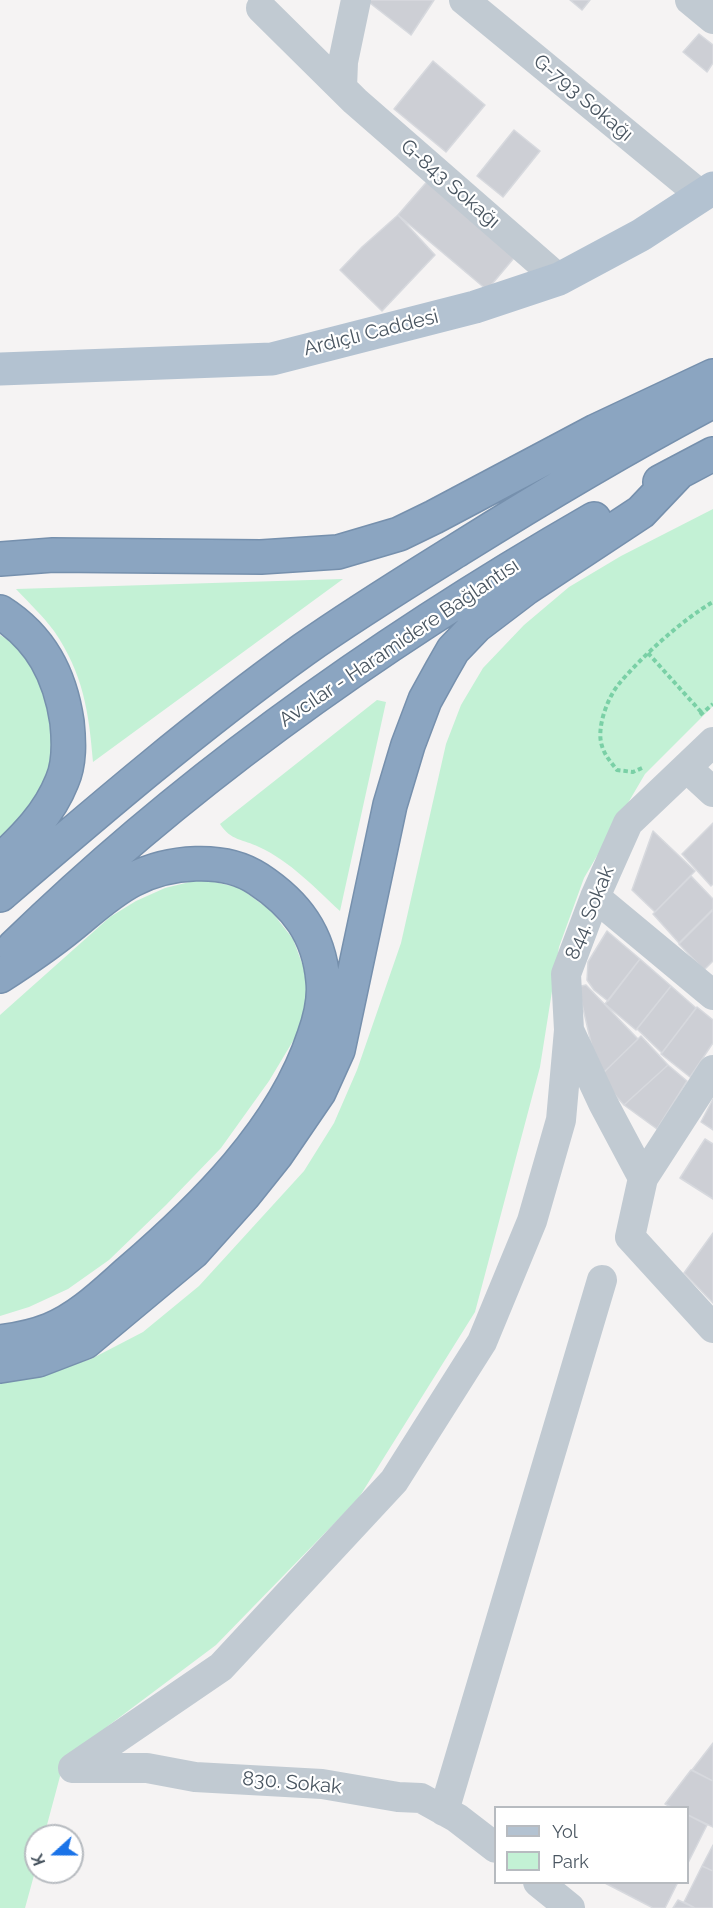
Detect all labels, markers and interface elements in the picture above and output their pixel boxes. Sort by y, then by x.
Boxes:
street label: G-793 Sokağı [528,49,638,147]
street label: G-843 Sokağı [396,134,504,234]
street label: Ardıçlı Caddesi [301,305,441,361]
street label: Avcılar - Haramidere Bağlantısı [275,554,523,732]
street label: 844. Sokak [560,863,620,963]
street label: 830. Sokak [241,1767,343,1799]
legend [494,1806,689,1884]
text: Yol [552,1821,578,1842]
north arrow [24,1824,84,1884]
text: Park [552,1851,589,1872]
text: K [28,1852,49,1868]

